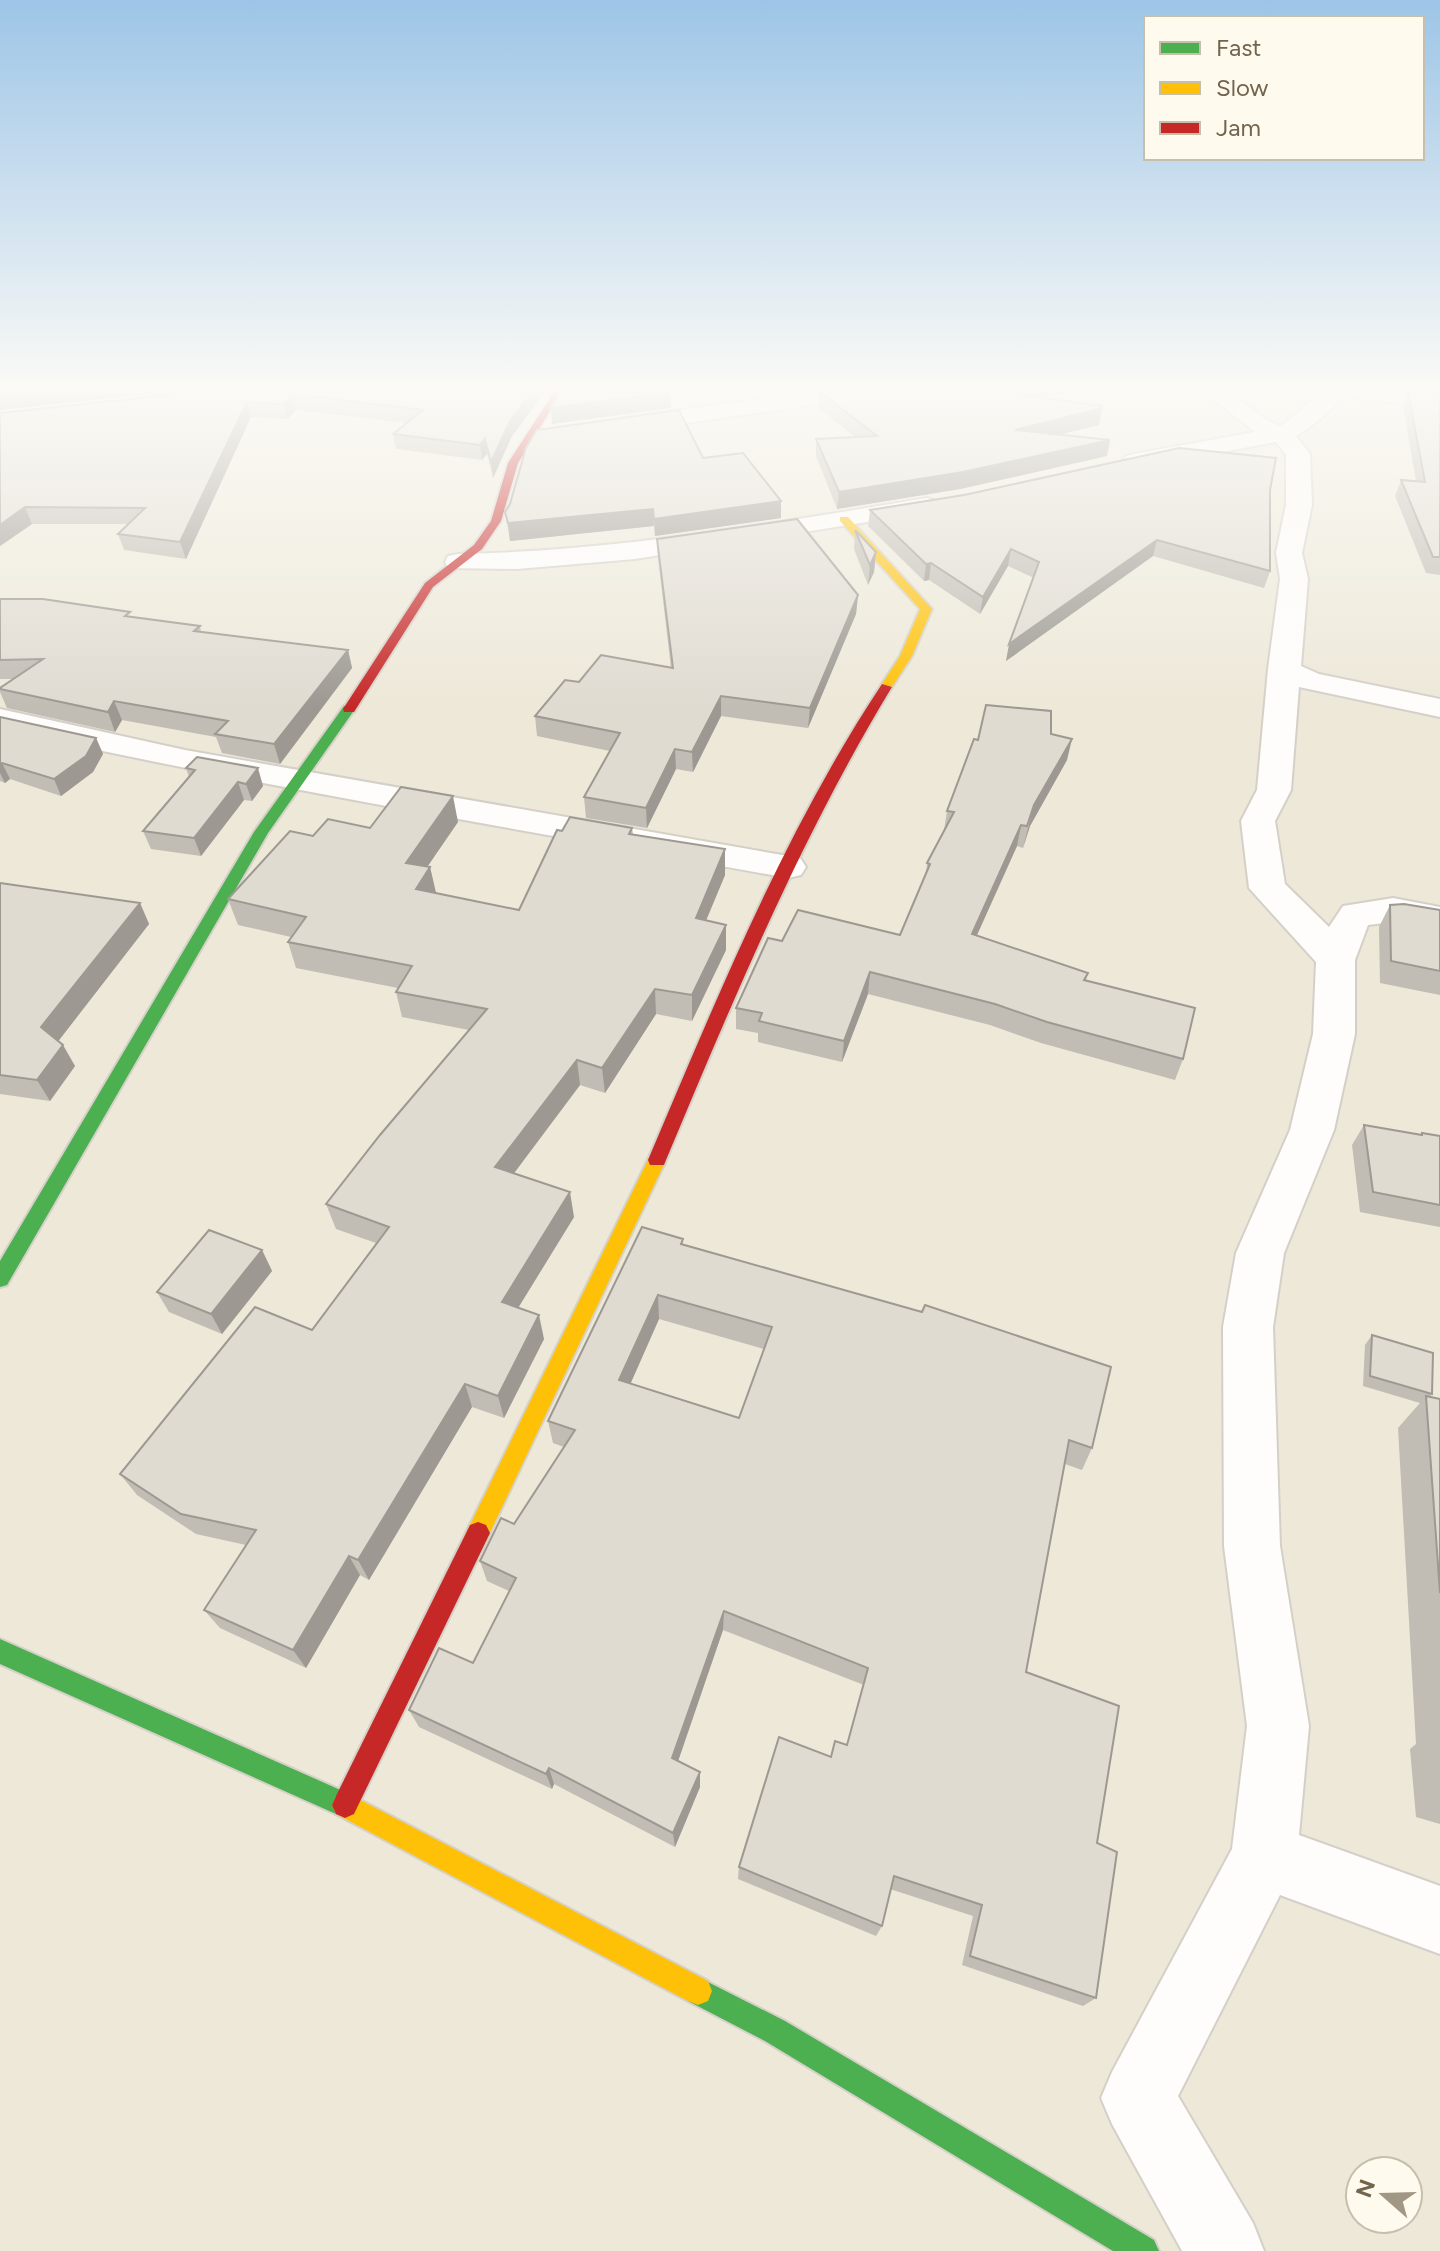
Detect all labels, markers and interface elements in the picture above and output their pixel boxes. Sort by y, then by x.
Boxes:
legend [1144,16,1424,160]
text: Fast [1216,33,1261,62]
text: Slow [1216,73,1269,102]
text: Jam [1216,113,1261,142]
north arrow [1344,2155,1424,2235]
text: N [1350,2176,1381,2201]

